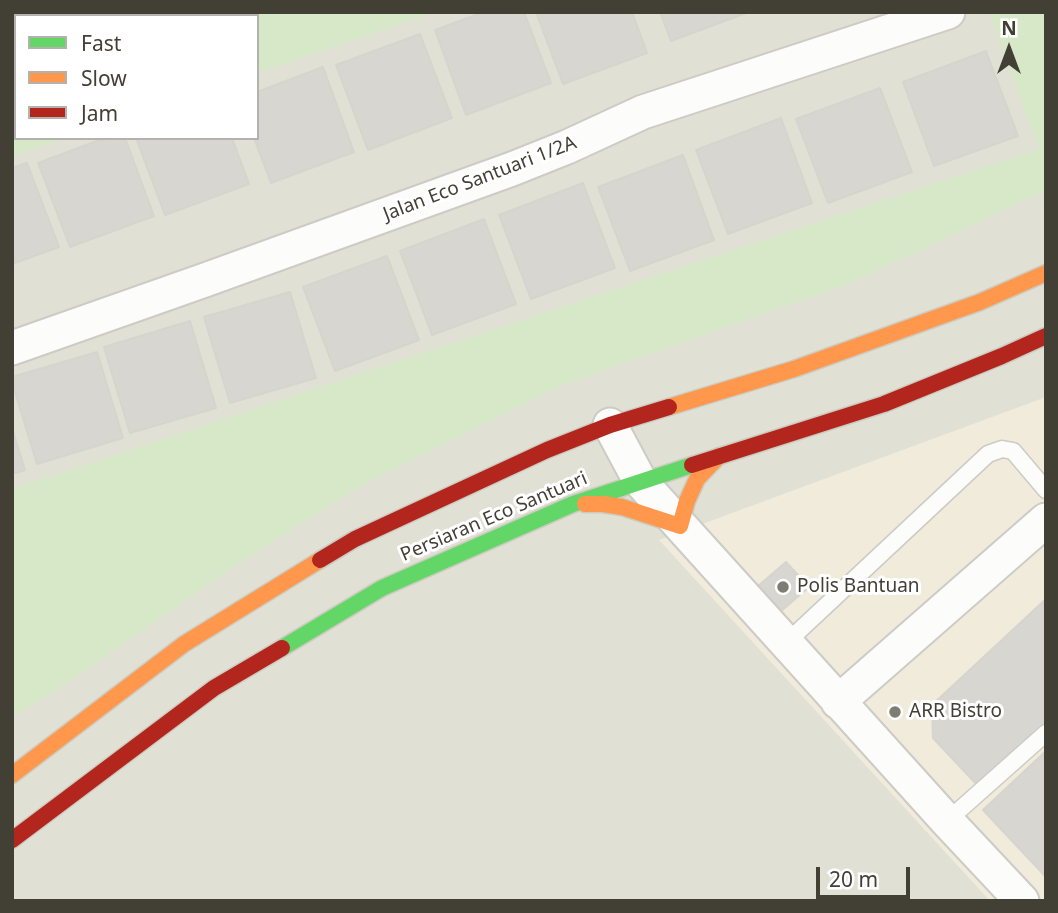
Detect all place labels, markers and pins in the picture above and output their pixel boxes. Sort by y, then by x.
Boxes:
place label: Polis Bantuan [797,576,920,598]
marker: Polis Bantuan [775,579,791,595]
place label: ARR Bistro [909,701,1002,723]
marker: ARR Bistro [887,704,903,720]

